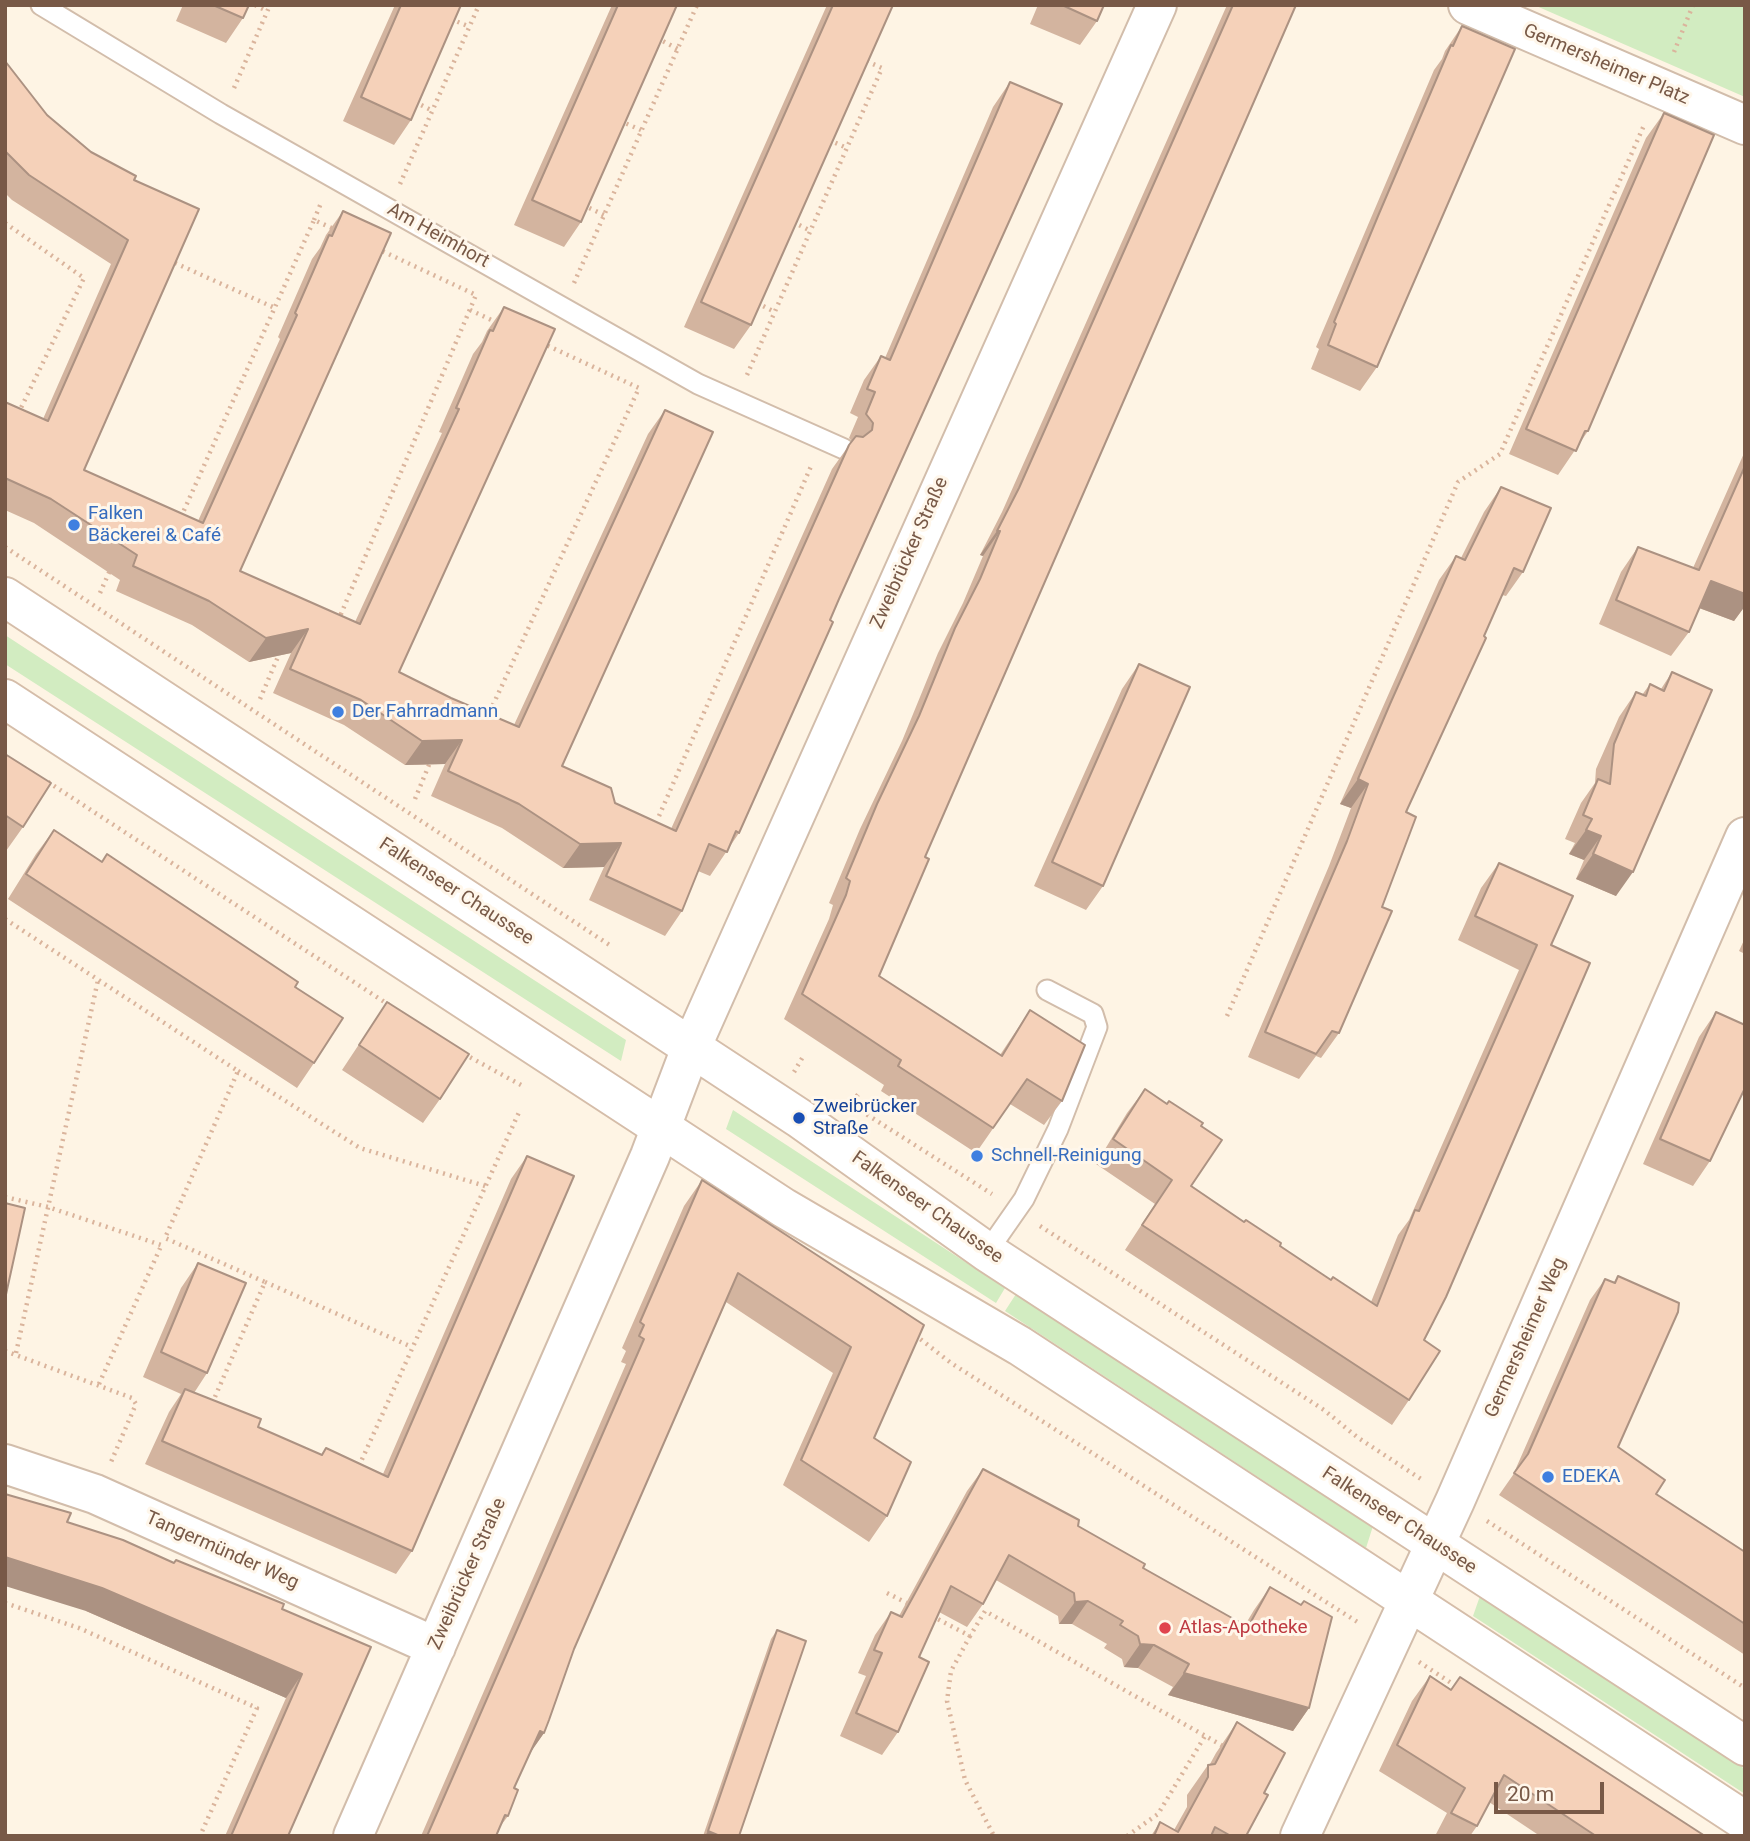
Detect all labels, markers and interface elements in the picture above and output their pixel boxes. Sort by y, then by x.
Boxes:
street label: Germersheimer Platz [1520,20,1692,110]
street label: Am Heimhort [383,199,493,273]
street label: Zweibrücker Straße [866,474,954,632]
place label: Falken Bäckerei & Café [88,503,221,547]
marker: Falken Bäckerei & Café [66,517,82,533]
place label: Der Fahrradmann [352,701,498,723]
marker: Der Fahrradmann [330,704,346,720]
street label: Falkenseer Chaussee [374,834,538,950]
place label: Zweibrücker Straße [813,1096,917,1140]
marker: Zweibrücker Straße [791,1110,807,1126]
place label: Schnell-Reinigung [991,1145,1142,1167]
street label: Falkenseer Chaussee [847,1147,1007,1269]
marker: Schnell-Reinigung [969,1148,985,1164]
street label: Germersheimer Weg [1480,1254,1572,1422]
street label: Falkenseer Chaussee [1317,1463,1481,1579]
place label: EDEKA [1562,1466,1620,1488]
marker: EDEKA [1540,1469,1556,1485]
street label: Zweibrücker Straße [424,1495,512,1653]
street label: Tangermünder Weg [142,1507,302,1595]
place label: Atlas-Apotheke [1179,1617,1308,1639]
marker: Atlas-Apotheke [1157,1620,1173,1636]
scale bar [1498,1768,1608,1812]
text: 20 m [1507,1782,1554,1806]

